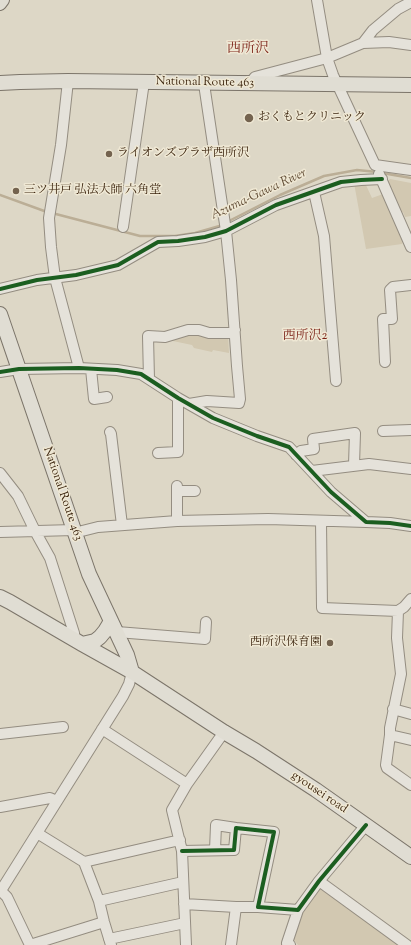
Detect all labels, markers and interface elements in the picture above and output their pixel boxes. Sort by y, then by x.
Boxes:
district label: 西所沢 [227,42,269,58]
street label: National Route 463 [156,75,254,91]
place label: おくもとクリニック [258,111,366,125]
marker: おくもとクリニック [243,112,255,124]
place label: ライオンズプラザ西所沢 [117,147,249,161]
marker: ライオンズプラザ西所沢 [104,149,114,159]
water label: Azuma-Gawa River [209,166,309,224]
place label: 三ツ井戸 弘法大師 六角堂 [24,184,161,198]
marker: 三ツ井戸 弘法大師 六角堂 [11,186,21,196]
district label: 西所沢2 [282,329,328,345]
street label: National Route 463 [39,445,85,543]
place label: 西所沢保育園 [250,636,322,650]
marker: 西所沢保育園 [325,638,335,648]
street label: gyousei road [288,769,350,817]

